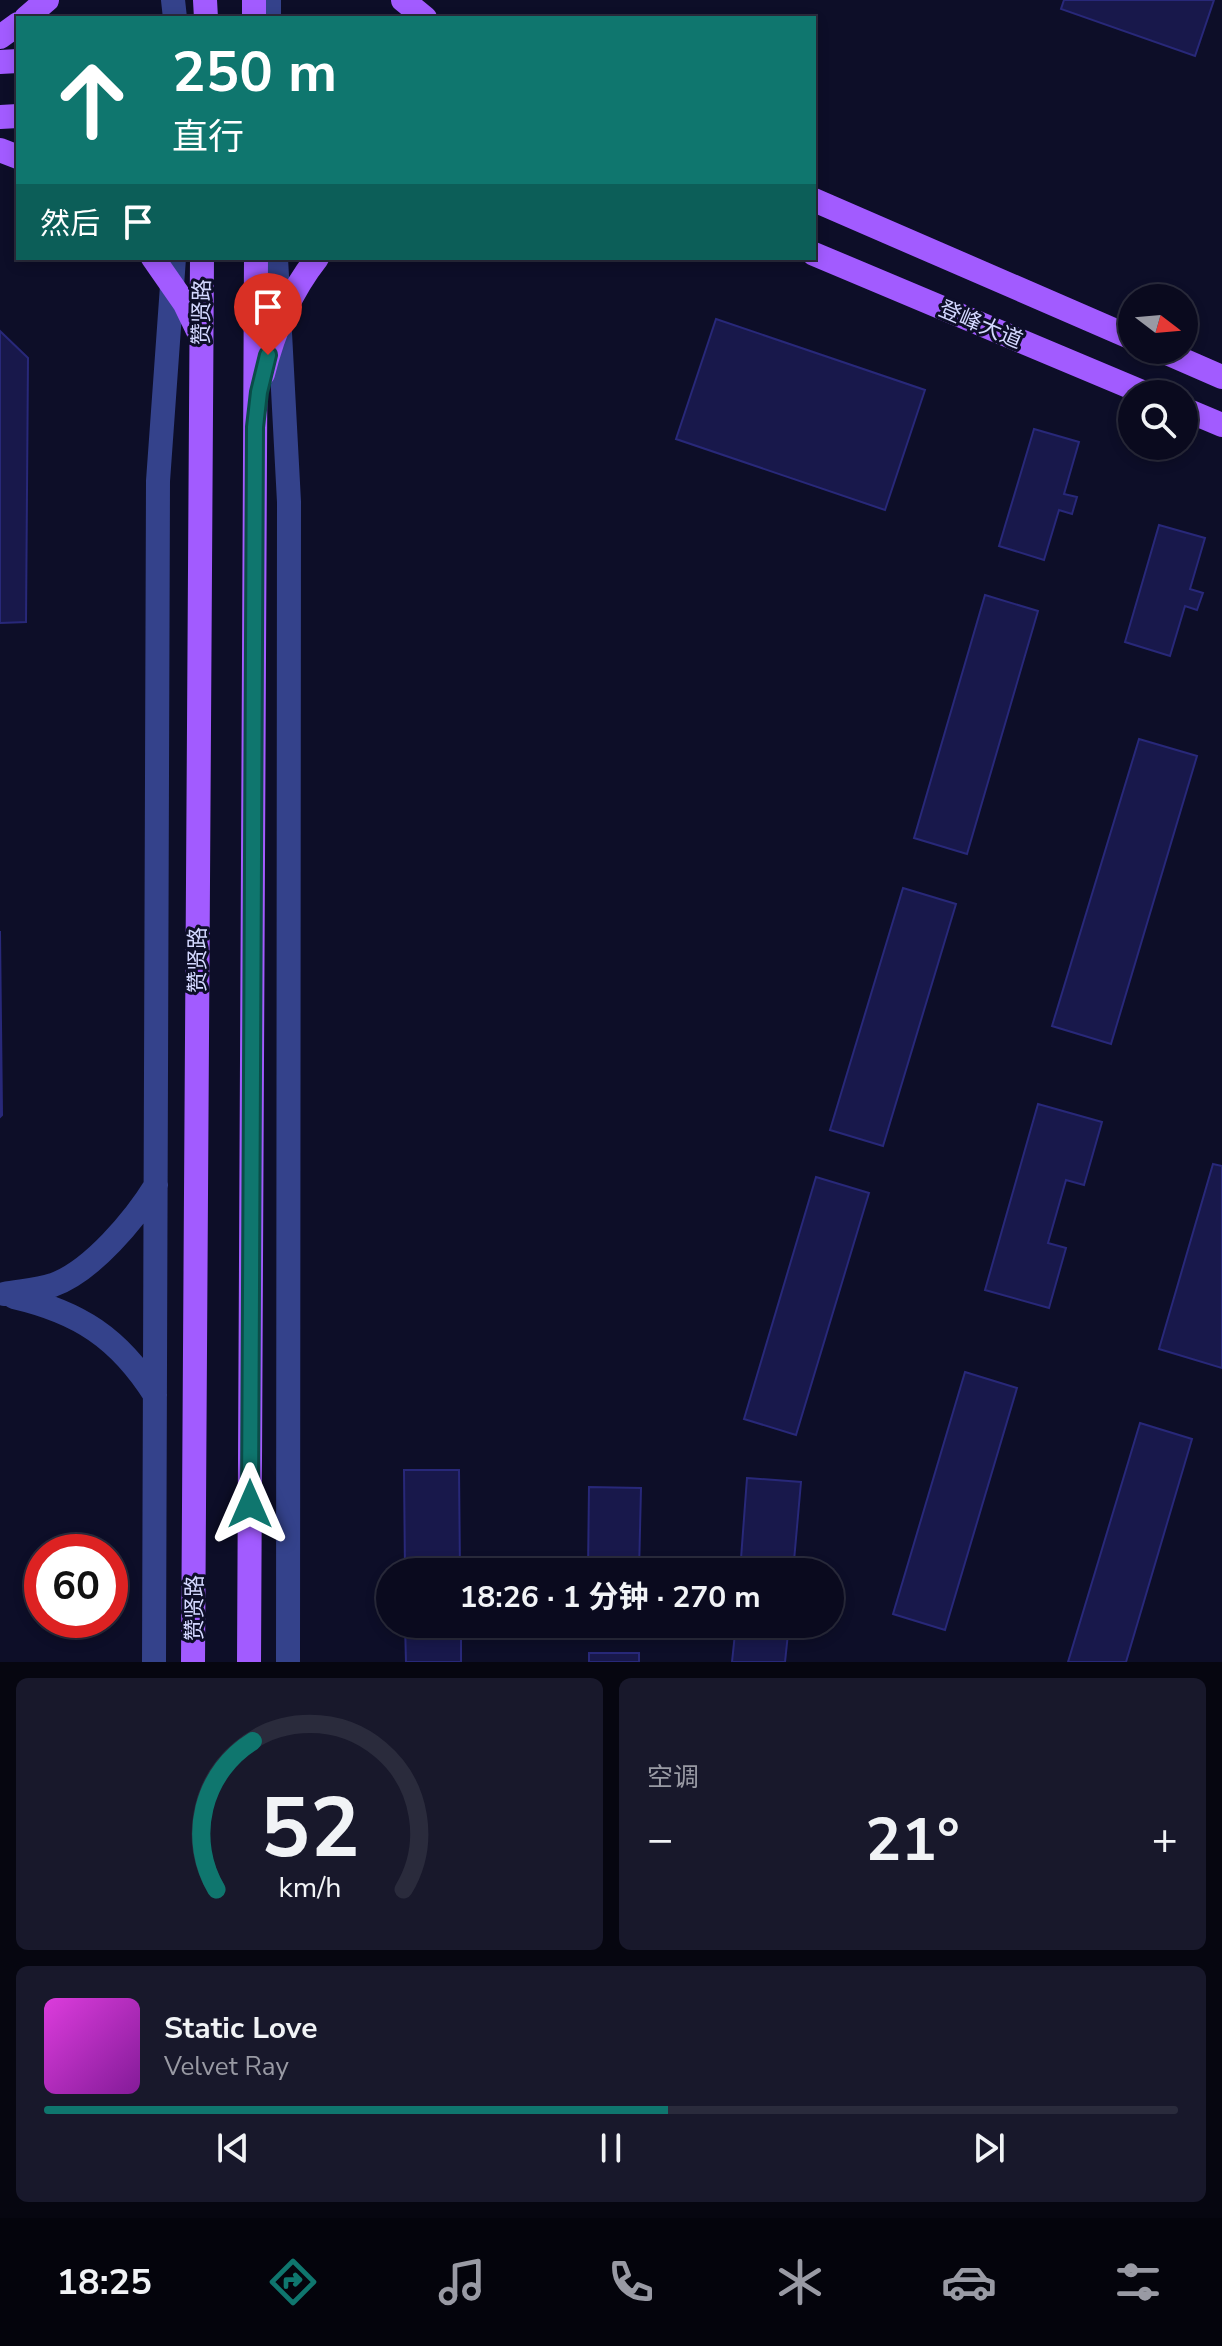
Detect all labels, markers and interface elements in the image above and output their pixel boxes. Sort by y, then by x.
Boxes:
text: 250 m [172,34,337,111]
icon: ahead [40,48,144,152]
text: 直行 [172,113,244,162]
icon: arrive [116,200,160,244]
text: 然后 [40,204,100,245]
pin [234,273,302,355]
street label: 赞贤路 [186,279,218,345]
north arrow [1118,284,1198,364]
map controls [1118,284,1198,460]
icon: arrive [246,285,290,329]
street label: 登峰大道 [934,294,1027,356]
button: search [1118,380,1198,460]
street label: 赞贤路 [183,927,213,993]
position arrow [208,1462,292,1546]
speed limit sign: 60 [24,1534,128,1638]
street label: 赞贤路 [180,1575,210,1641]
text: 18:26 · 1 分钟 · 270 m [459,1577,761,1618]
text: 空调 [647,1760,699,1795]
text: 52 [260,1772,359,1885]
text: 21° [865,1799,960,1881]
text: − [647,1810,673,1870]
text: + [1152,1810,1178,1870]
text: km/h [278,1868,341,1907]
text: Static Love [164,2008,318,2049]
text: Velvet Ray [164,2049,289,2084]
icon: previous [211,2126,255,2170]
icon: pause [589,2126,633,2170]
icon: next [967,2126,1011,2170]
icon: directions [265,2254,321,2310]
icon: music [434,2254,490,2310]
icon: phone [603,2254,659,2310]
icon: climate [772,2254,828,2310]
icon: car [941,2254,997,2310]
icon: filters [1110,2254,1166,2310]
text: 18:25 [56,2258,152,2307]

